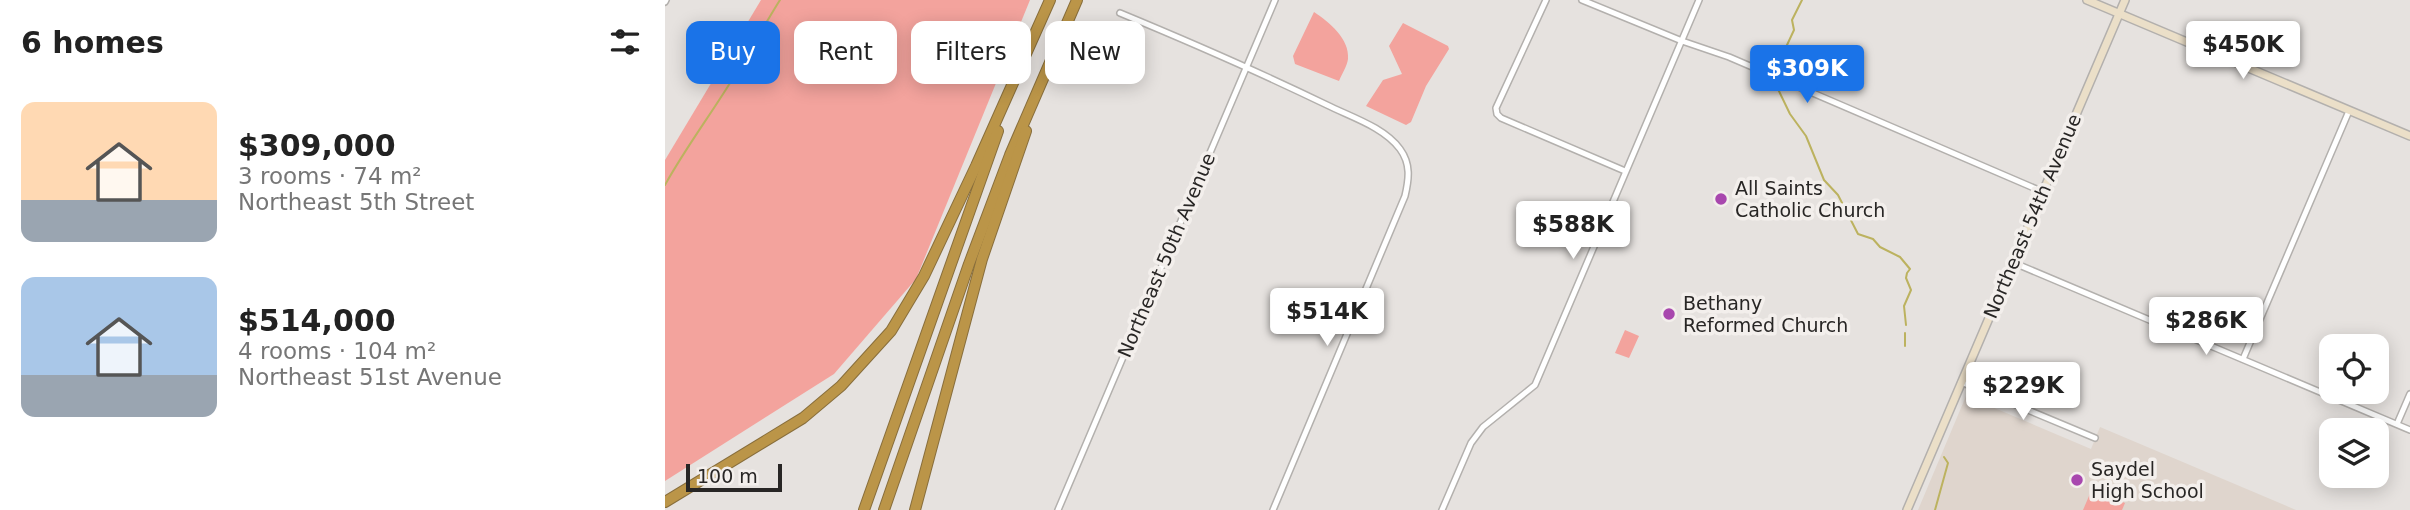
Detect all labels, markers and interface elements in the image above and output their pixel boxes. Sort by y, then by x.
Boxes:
chip: Buy [686,21,780,84]
chip: Rent [794,21,897,84]
chip: Filters [911,21,1031,84]
chip: New [1045,21,1145,84]
pin: $450K [2194,22,2292,81]
icon: filters [606,23,644,61]
text: 6 homes [21,25,164,60]
text: $450K [2202,31,2284,57]
pin: $309K [1758,46,1856,105]
text: $309K [1766,55,1848,81]
street label: Northeast 54th Avenue [1979,110,2085,322]
text: $309,000 [238,128,396,163]
icon: home [77,130,161,214]
street label: Northeast 50th Avenue [1113,149,1219,361]
text: 3 rooms · 74 m² [238,163,422,189]
place label: All Saints Catholic Church [1735,177,1885,221]
text: Northeast 5th Street [238,189,474,215]
marker: All Saints Catholic Church [1713,191,1729,207]
pin: $588K [1524,202,1622,261]
text: $588K [1532,211,1614,237]
pin: $514K [1278,288,1376,348]
place label: Bethany Reformed Church [1683,292,1848,336]
text: $514K [1286,298,1368,324]
pin: $286K [2157,298,2255,357]
text: $514,000 [238,303,396,338]
icon: home [77,305,161,389]
marker: Bethany Reformed Church [1661,306,1677,322]
text: $286K [2165,307,2247,333]
map controls [2319,334,2389,488]
button: locate [2319,334,2389,404]
text: 4 rooms · 104 m² [238,338,436,364]
pin: $229K [1974,362,2072,422]
text: Northeast 51st Avenue [238,364,502,390]
text: $229K [1982,372,2064,398]
button: layers [2319,418,2389,488]
place label: Saydel High School [2091,458,2204,502]
scale bar [686,461,782,493]
text: 100 m [697,465,758,487]
marker: Saydel High School [2069,472,2085,488]

